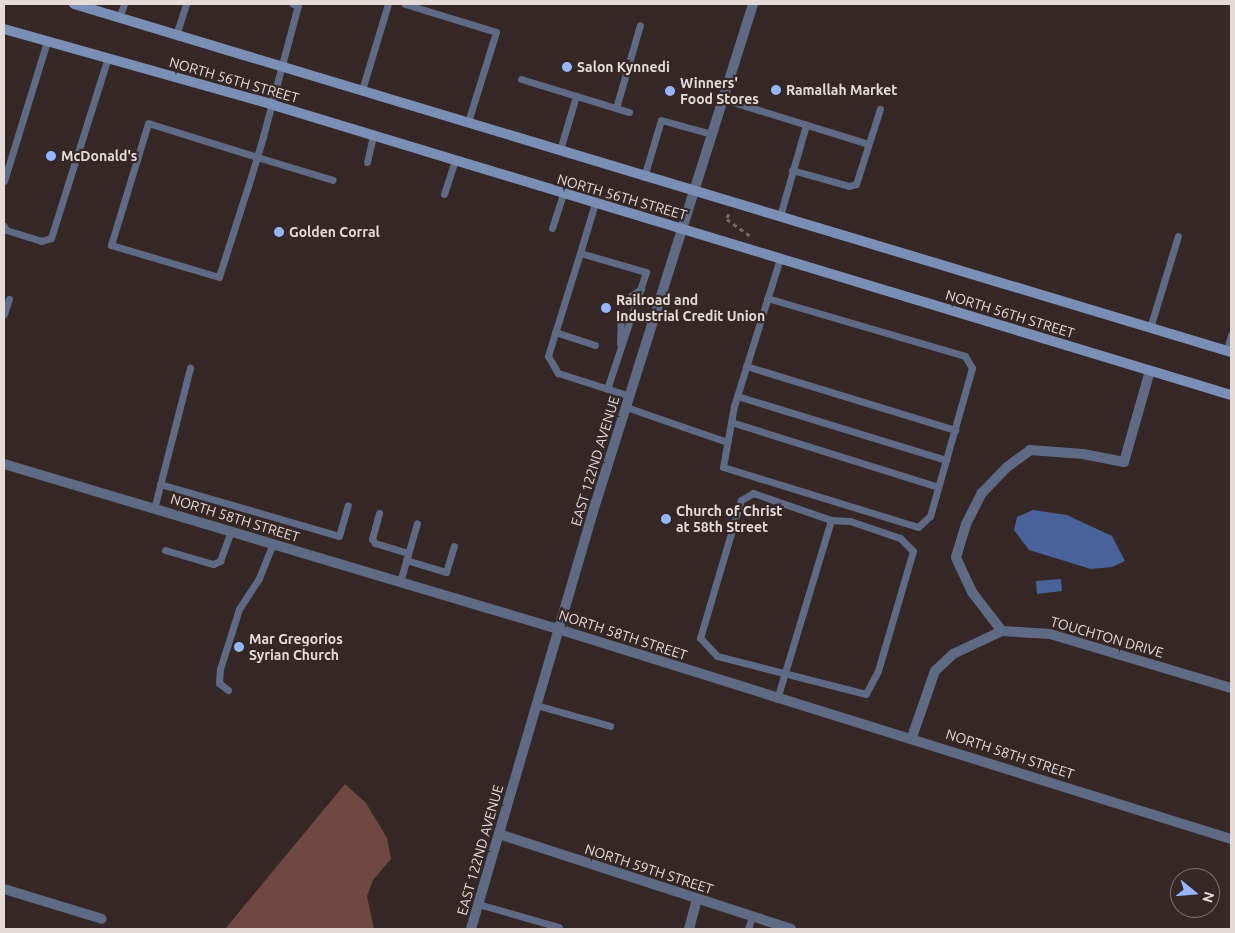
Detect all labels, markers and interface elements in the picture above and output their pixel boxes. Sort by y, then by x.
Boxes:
street label: NORTH 56TH STREET [167,53,301,107]
place label: Salon Kynnedi [577,59,670,75]
marker: Salon Kynnedi [561,61,573,73]
place label: Winners' Food Stores [680,75,759,108]
place label: Ramallah Market [786,82,897,98]
marker: Ramallah Market [770,84,782,96]
marker: Winners' Food Stores [664,85,676,97]
place label: McDonald's [61,148,137,164]
marker: McDonald's [45,150,57,162]
street label: NORTH 56TH STREET [555,170,689,224]
place label: Golden Corral [289,224,380,240]
marker: Golden Corral [273,226,285,238]
street label: NORTH 56TH STREET [943,286,1077,342]
place label: Railroad and Industrial Credit Union [616,292,765,324]
marker: Railroad and Industrial Credit Union [600,302,612,314]
street label: EAST 122ND AVENUE [567,394,623,528]
street label: NORTH 58TH STREET [168,490,302,546]
place label: Church of Christ at 58th Street [676,503,782,536]
marker: Church of Christ at 58th Street [660,513,672,525]
street label: NORTH 58TH STREET [557,606,689,664]
street label: TOUCHTON DRIVE [1049,613,1165,661]
place label: Mar Gregorios Syrian Church [249,631,343,664]
marker: Mar Gregorios Syrian Church [233,641,245,653]
street label: NORTH 58TH STREET [944,725,1076,783]
street label: EAST 122ND AVENUE [453,783,507,917]
street label: NORTH 59TH STREET [583,840,715,898]
north arrow [1170,868,1220,918]
text: N [1199,890,1218,904]

